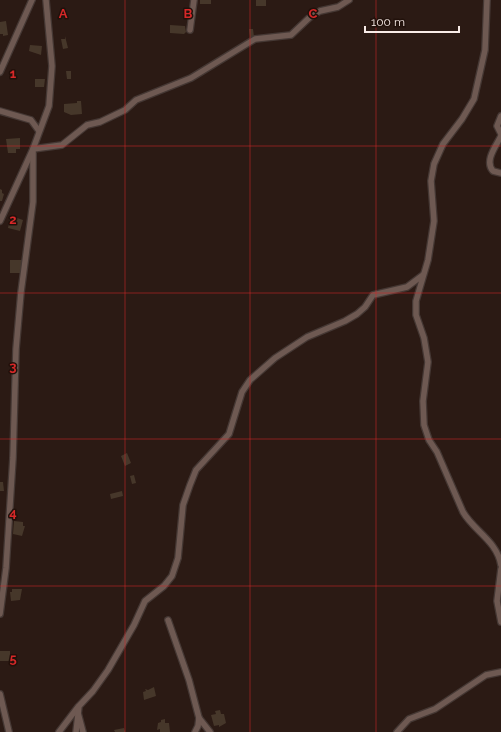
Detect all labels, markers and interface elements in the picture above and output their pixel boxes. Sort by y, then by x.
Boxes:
text: A [59,6,68,21]
text: B [184,6,193,21]
text: C [309,6,318,21]
scale bar [365,8,459,34]
text: 100 m [371,15,405,29]
text: 1 [10,66,17,81]
text: 2 [9,212,17,227]
text: 3 [9,359,17,374]
text: 4 [9,505,17,520]
text: 5 [9,651,17,666]

